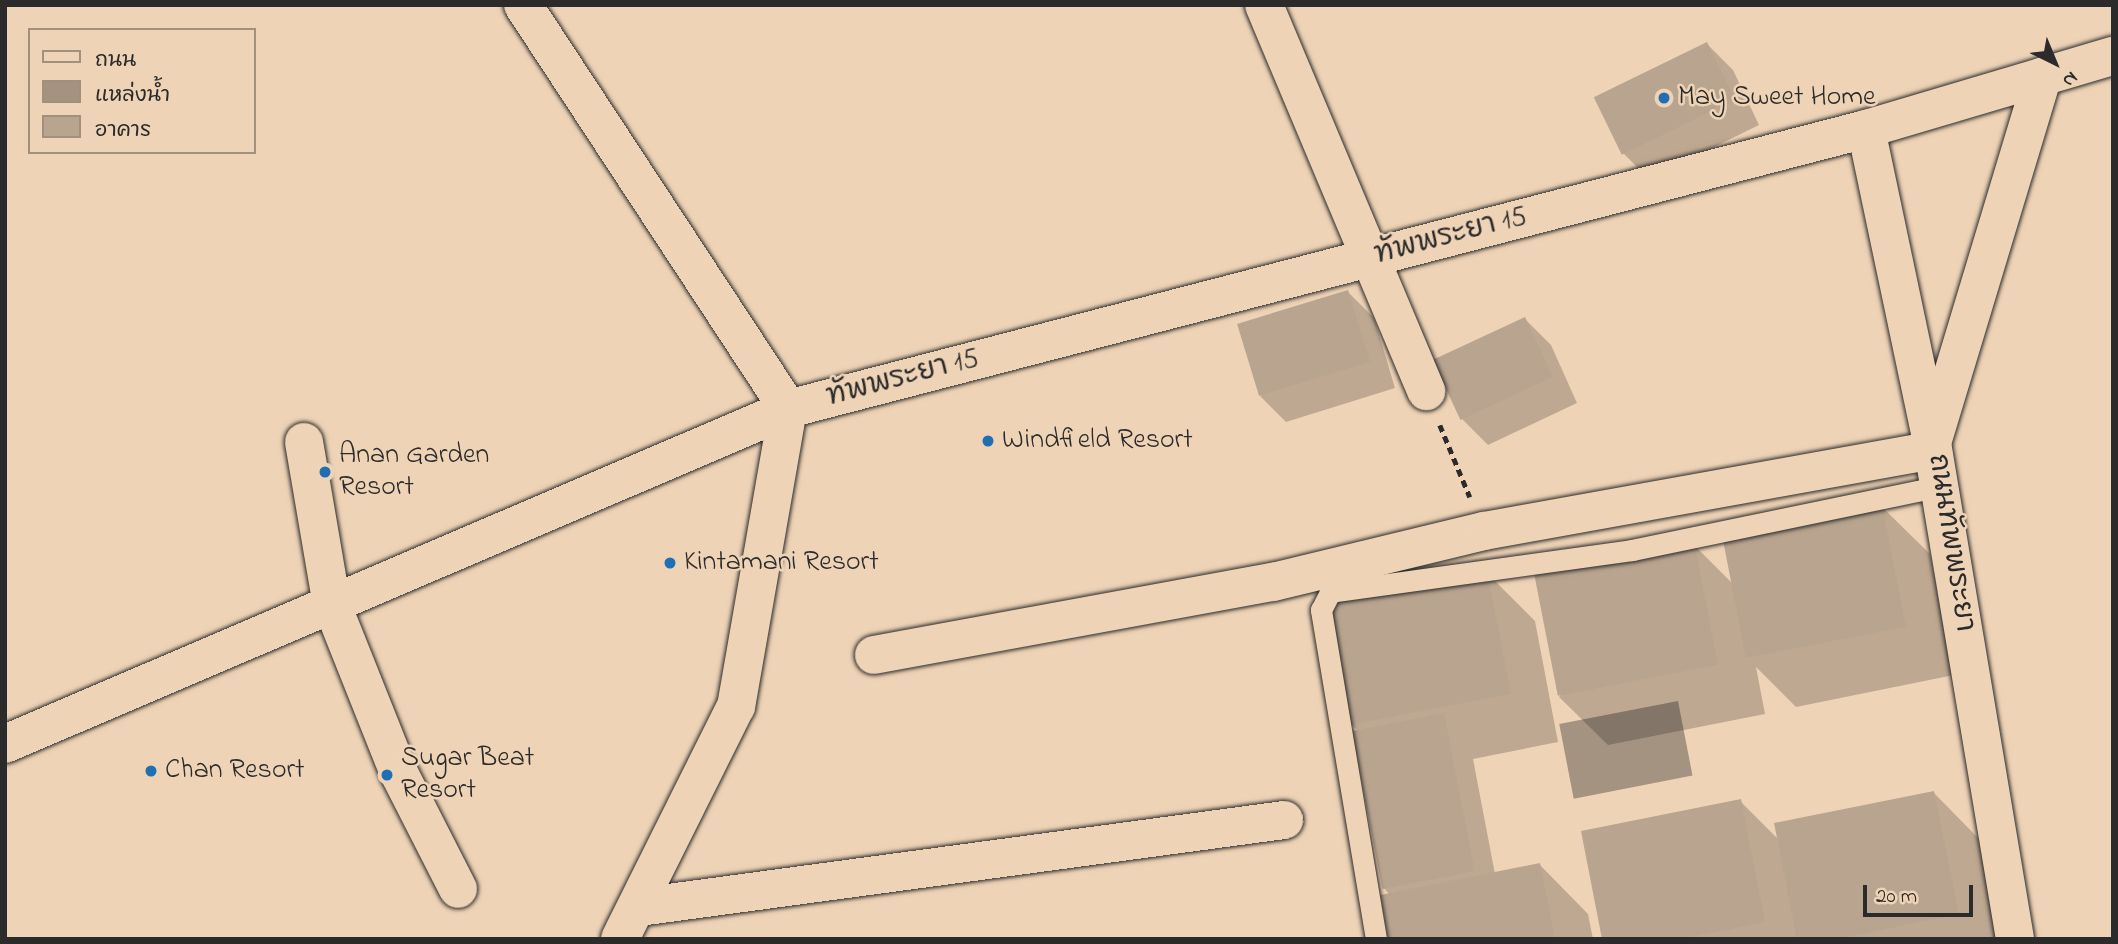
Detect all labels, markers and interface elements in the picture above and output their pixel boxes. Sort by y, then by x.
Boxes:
legend [28,28,256,154]
north arrow [2020,28,2090,98]
text: ถนน [95,46,136,76]
text: N [2056,64,2084,93]
text: แหล่งน้ำ [95,81,170,111]
place label: May Sweet Home [1678,81,1876,115]
marker: May Sweet Home [1656,90,1672,106]
text: อาคาร [95,116,151,146]
street label: ทัพพระยา 15 [1371,201,1531,273]
street label: ทัพพระยา 15 [823,343,983,415]
place label: Windfield Resort [1002,424,1193,458]
marker: Windfield Resort [980,433,996,449]
place label: Anan Garden Resort [339,439,489,505]
street label: ถนนทัพพระยา [1919,452,1981,634]
marker: Anan Garden Resort [317,464,333,480]
place label: Kintamani Resort [684,546,879,580]
marker: Kintamani Resort [662,555,678,571]
place label: Sugar Beat Resort [401,742,534,808]
place label: Chan Resort [165,754,305,788]
marker: Chan Resort [143,763,159,779]
marker: Sugar Beat Resort [379,767,395,783]
scale bar [1866,870,1976,914]
text: 20 m [1876,882,1917,912]

